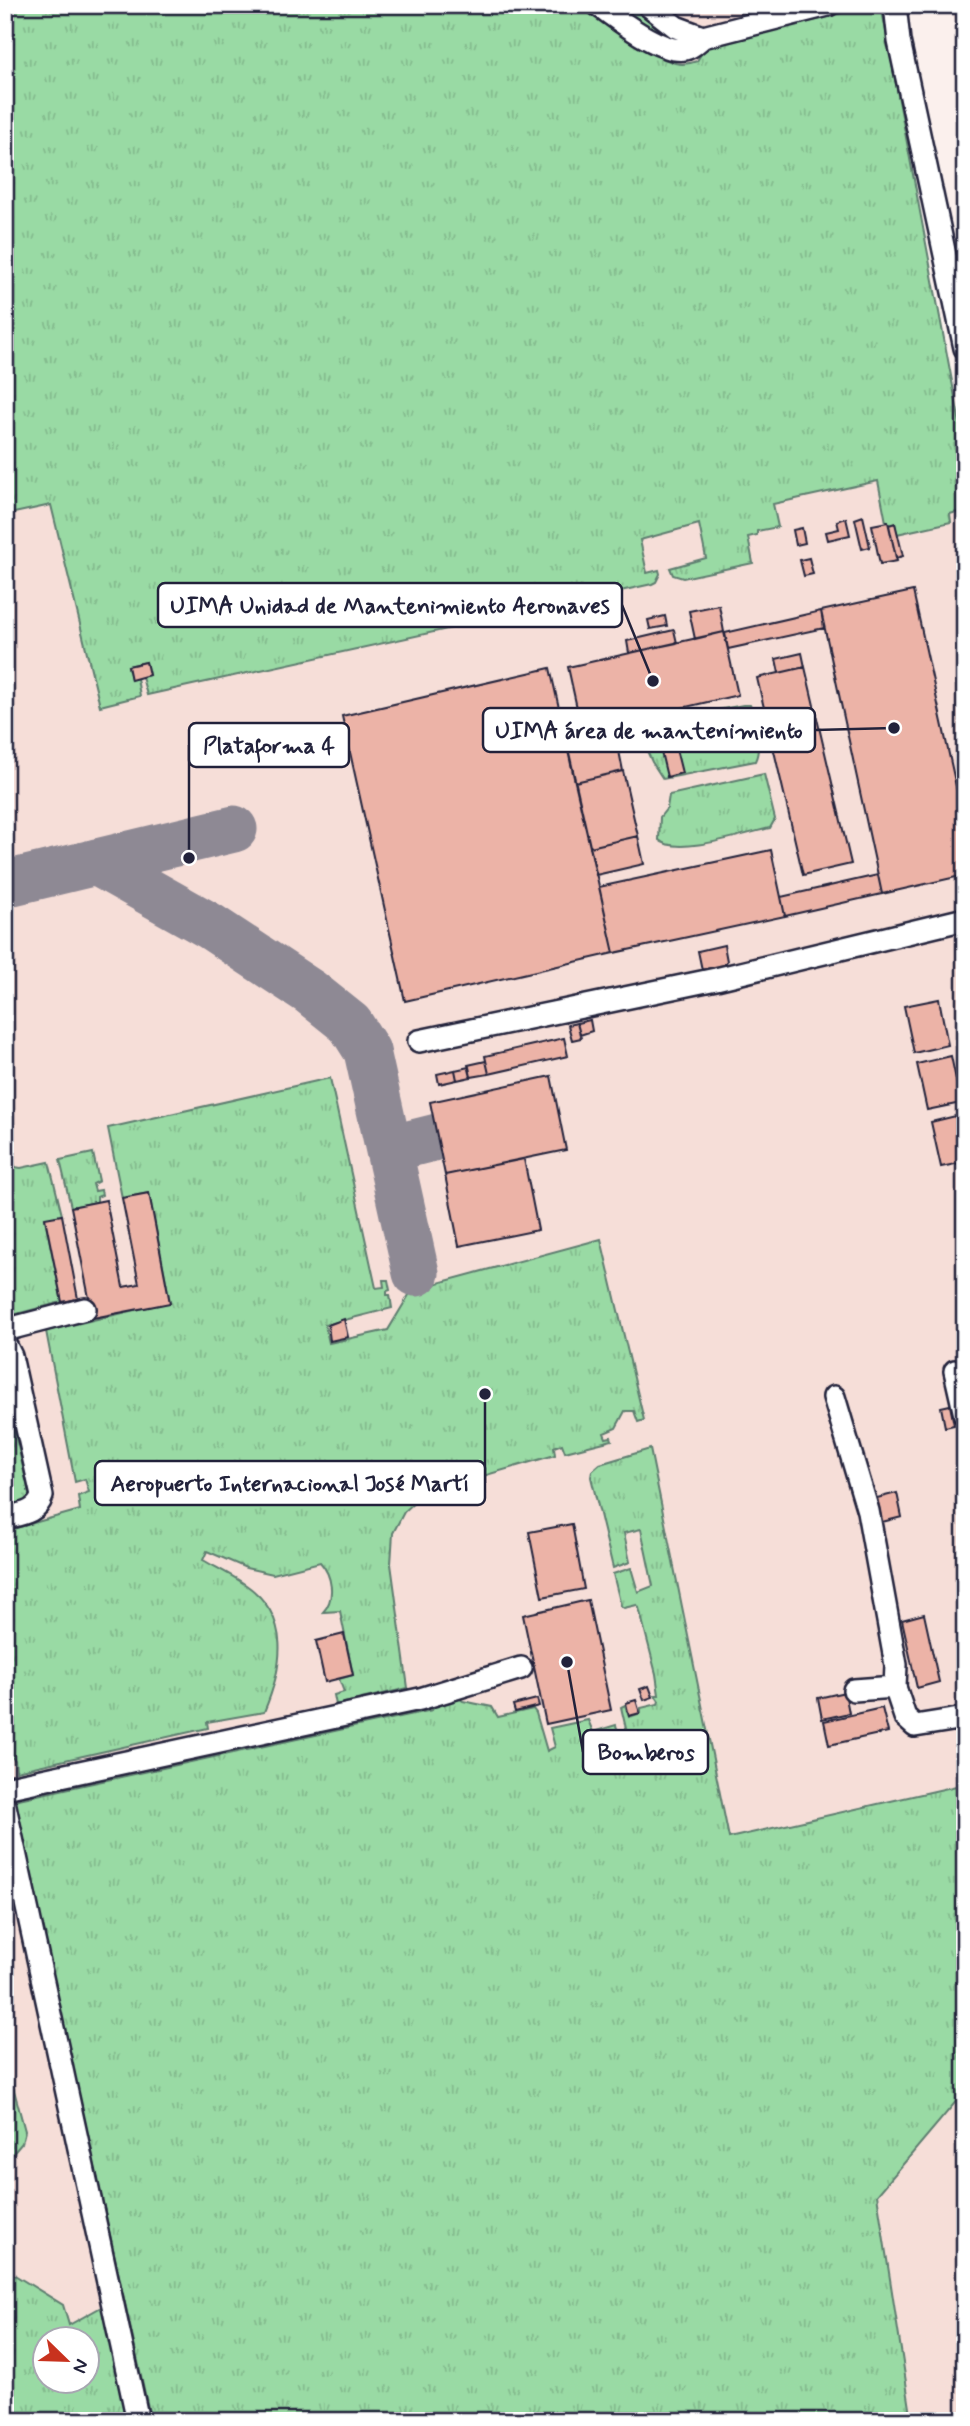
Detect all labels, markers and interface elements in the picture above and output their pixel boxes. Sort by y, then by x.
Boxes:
callout: UIMA Unidad de Mantenimiento Aeronaves [158,583,622,627]
text: UIMA Unidad de Mantenimiento Aeronaves [170,592,610,622]
callout: UIMA área de mantenimiento [483,708,815,752]
text: UIMA área de mantenimiento [495,717,803,747]
callout: Plataforma 4 [189,723,349,767]
text: Plataforma 4 [203,732,336,763]
callout: Aeropuerto Internacional José Martí [95,1461,485,1505]
text: Aeropuerto Internacional José Martí [111,1470,469,1500]
callout: Bomberos [583,1730,708,1774]
text: Bomberos [597,1739,695,1769]
north arrow [32,2324,102,2394]
text: N [66,2355,94,2377]

